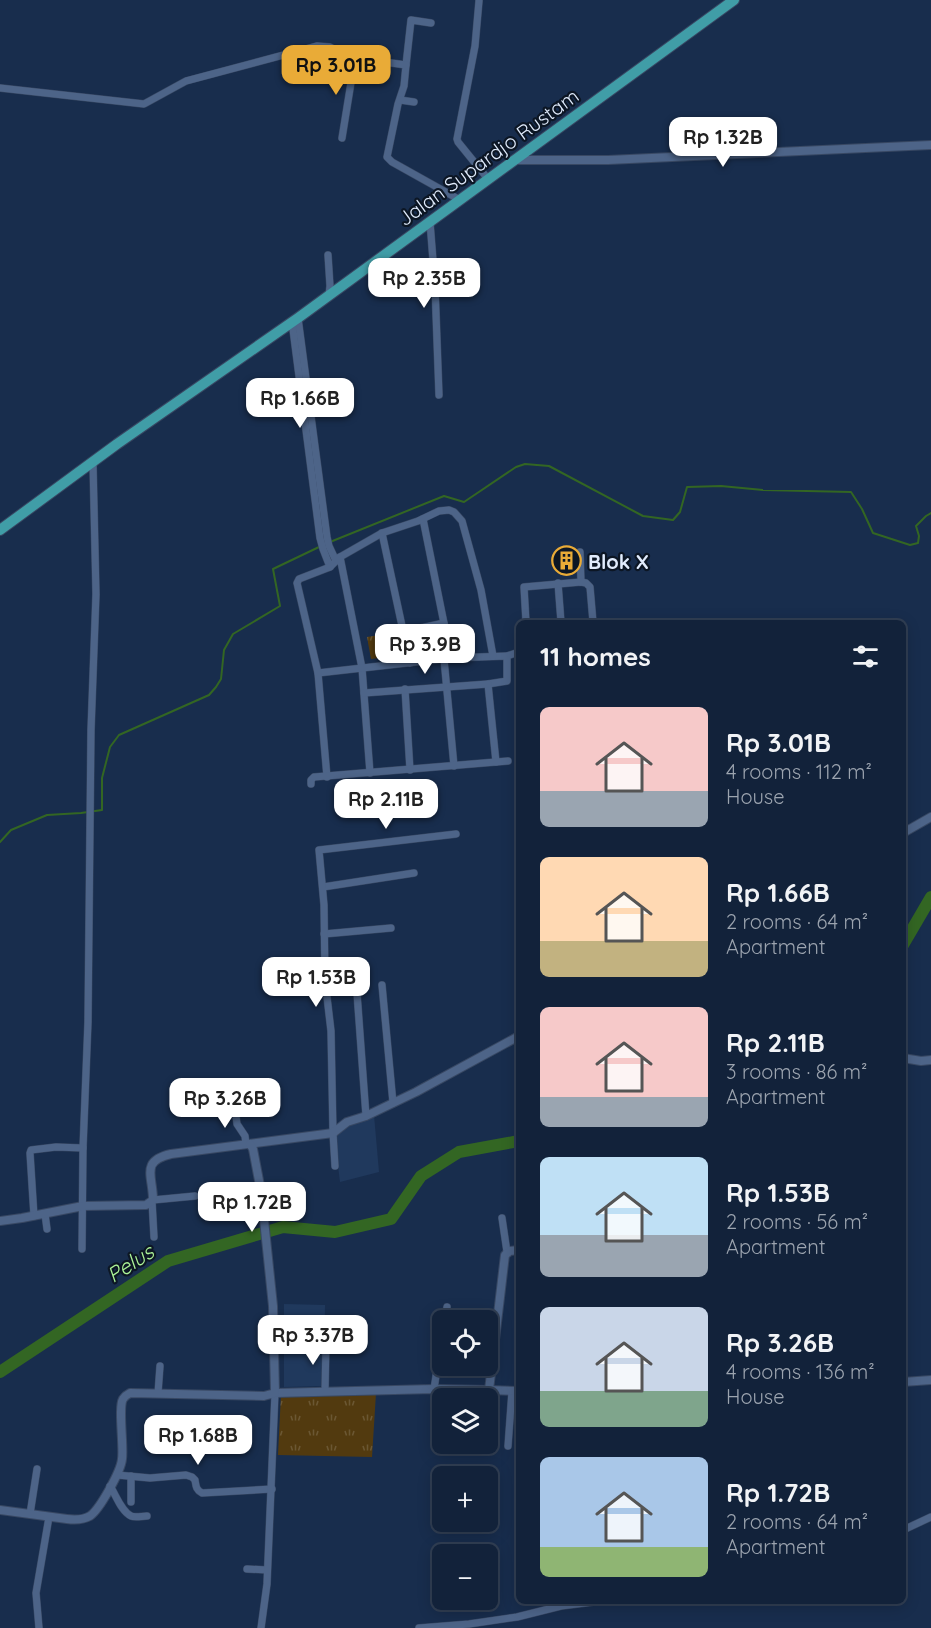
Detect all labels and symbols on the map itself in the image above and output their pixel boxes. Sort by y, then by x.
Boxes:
pin: Rp 3.01B [274,45,398,96]
street label: Jalan Supardjo Rustam [393,83,583,231]
pin: Rp 1.32B [661,117,785,168]
pin: Rp 2.35B [362,258,486,309]
pin: Rp 1.66B [238,378,362,429]
building icon: Blok X [551,545,583,577]
place label: Blok X [588,549,649,574]
pin: Rp 3.9B [370,624,480,675]
pin: Rp 2.11B [324,779,448,830]
pin: Rp 1.53B [254,957,378,1008]
pin: Rp 3.26B [163,1078,287,1129]
pin: Rp 1.72B [190,1182,314,1233]
water label: Pelus [102,1238,159,1288]
pin: Rp 3.37B [251,1315,375,1366]
pin: Rp 1.68B [136,1415,260,1466]

